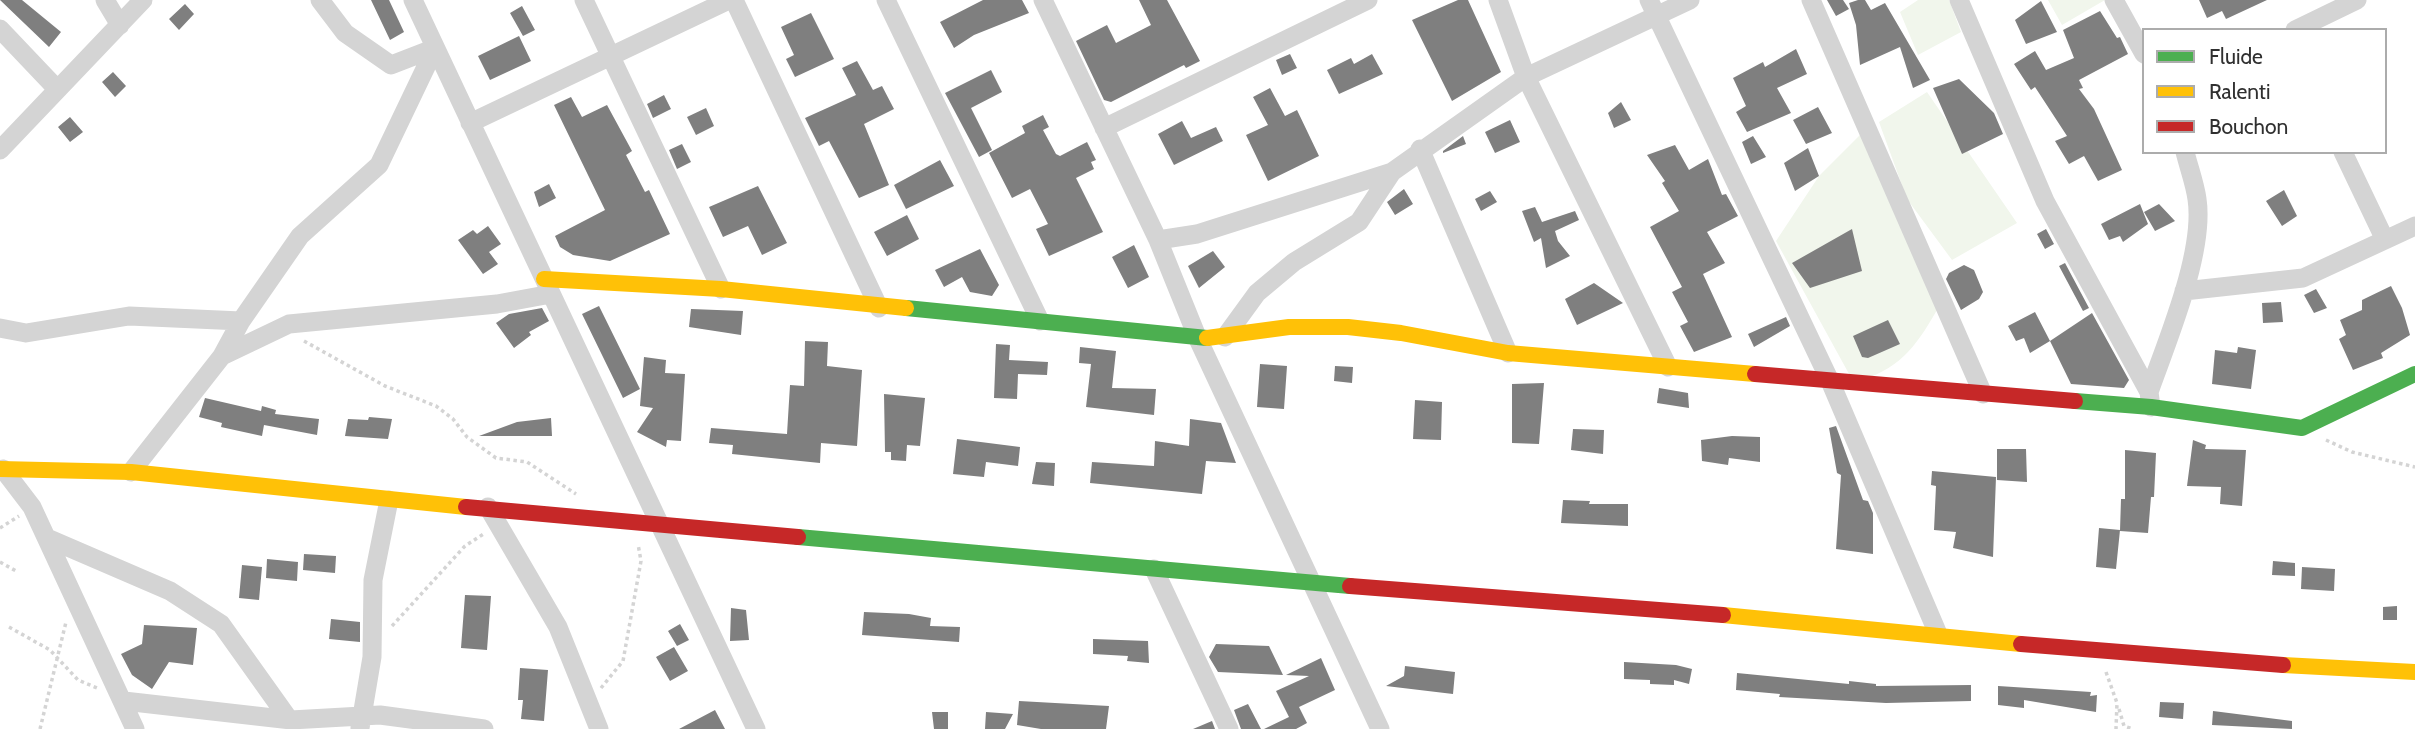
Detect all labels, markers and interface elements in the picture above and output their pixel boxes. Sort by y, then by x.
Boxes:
legend [2142,28,2387,154]
text: Fluide [2209,44,2263,69]
text: Ralenti [2209,79,2270,104]
text: Bouchon [2209,114,2288,139]

